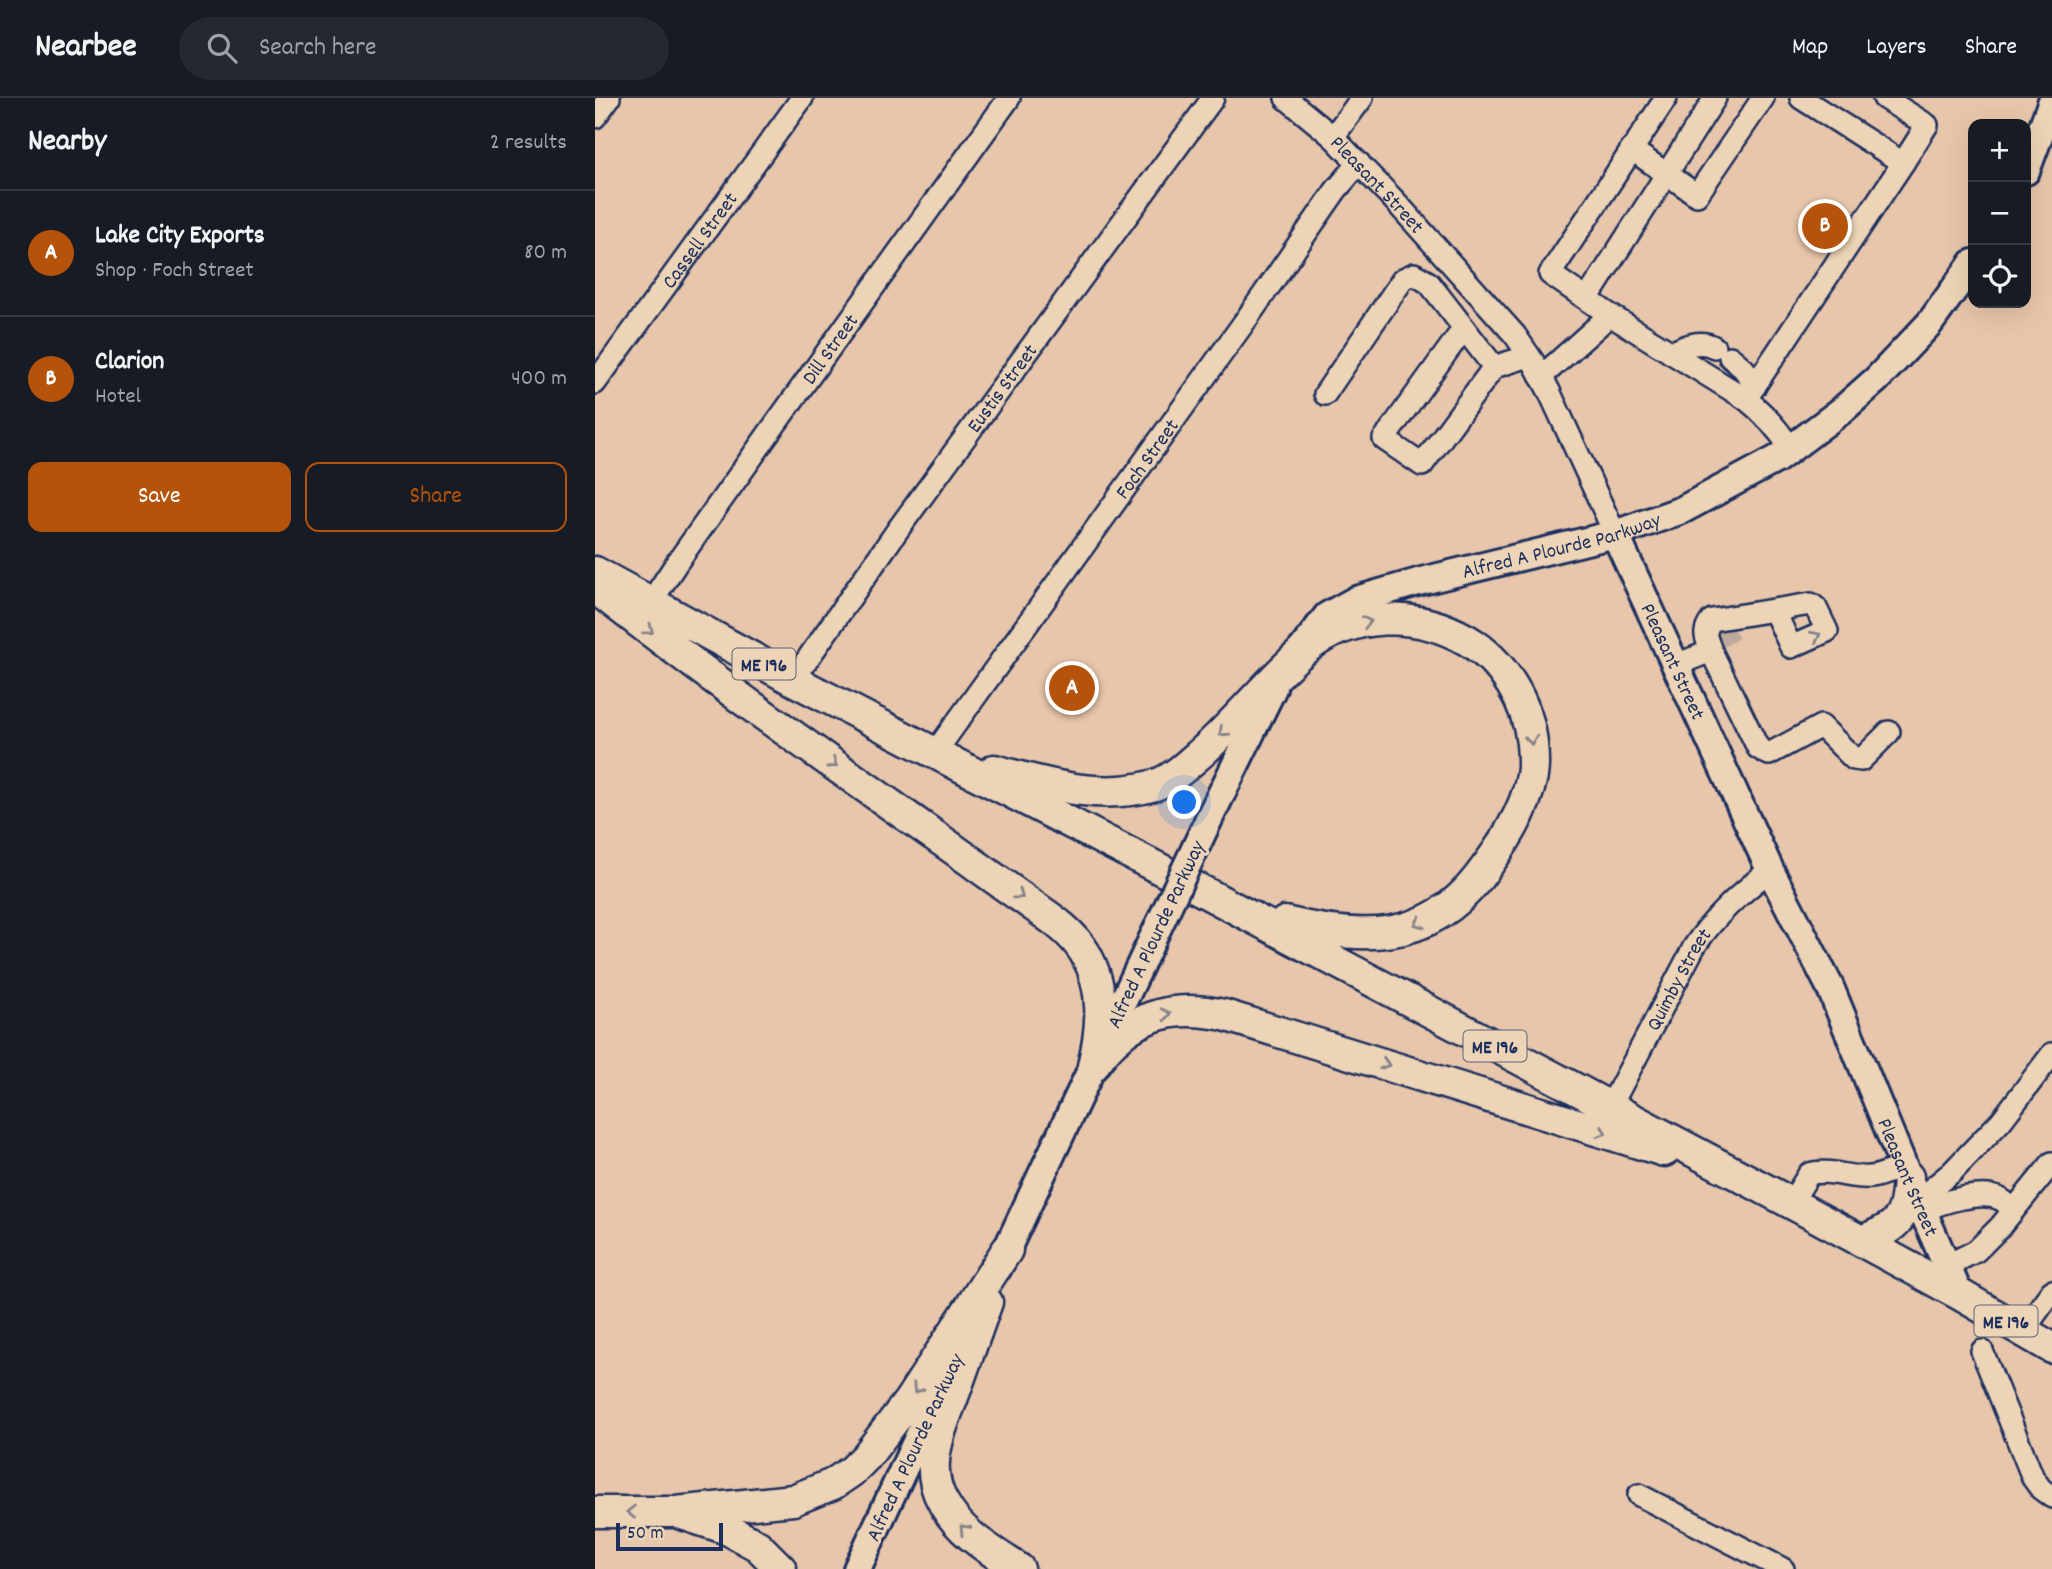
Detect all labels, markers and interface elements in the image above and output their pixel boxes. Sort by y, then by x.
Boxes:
search box [179,17,669,80]
text: Nearbee [35,25,137,72]
icon: search [203,29,241,67]
text: Search here [259,30,376,67]
text: Map [1792,31,1828,65]
text: Layers [1866,31,1927,65]
text: Share [1965,31,2017,65]
map controls [1968,119,2031,308]
button: + [1968,119,2031,182]
text: Nearby [28,122,106,165]
text: 2 results [490,127,567,160]
street label: Pleasant Street [1322,130,1430,242]
button: − [1968,182,2031,245]
street label: Cassell Street [656,187,747,296]
pin: B [1802,200,1848,252]
text: Lake City Exports [95,218,265,255]
text: A [45,237,57,270]
text: 80 m [524,237,567,270]
button: locate [1968,245,2031,308]
text: Shop · Foch Street [95,255,254,288]
street label: Dill Street [796,309,868,392]
street label: Eustis Street [961,339,1047,440]
text: Clarion [95,344,164,381]
text: B [46,363,56,396]
text: 400 m [511,363,567,396]
text: Hotel [95,381,141,414]
street label: Foch Street [1110,414,1188,507]
button: Save [28,462,291,532]
button: Share [305,462,567,532]
street label: Alfred A Plourde Parkway [1460,507,1666,589]
street label: Pleasant Street [1631,599,1711,726]
one-way arrow [1361,615,1373,630]
one-way arrow [641,622,654,635]
one-way arrow [1808,630,1821,644]
road number: ME 196 [733,649,795,680]
pin: A [1049,662,1095,714]
one-way arrow [1218,724,1231,737]
one-way arrow [1524,735,1539,746]
one-way arrow [825,756,838,768]
your location [1167,785,1201,819]
street label: Alfred A Plourde Parkway [1101,836,1215,1034]
one-way arrow [1011,887,1024,900]
one-way arrow [1414,915,1426,929]
street label: Quimby Street [1640,923,1721,1037]
one-way arrow [1160,1008,1172,1022]
road number: ME 196 [1464,1030,1527,1062]
one-way arrow [1379,1055,1391,1070]
street label: Pleasant Street [1868,1114,1944,1242]
one-way arrow [1596,1123,1608,1138]
road number: ME 196 [1975,1306,2037,1336]
street label: Alfred A Plourde Parkway [860,1349,974,1547]
one-way arrow [912,1382,925,1395]
one-way arrow [626,1504,636,1520]
scale bar [616,1520,723,1552]
text: 50 m [627,1521,664,1548]
one-way arrow [959,1524,972,1537]

